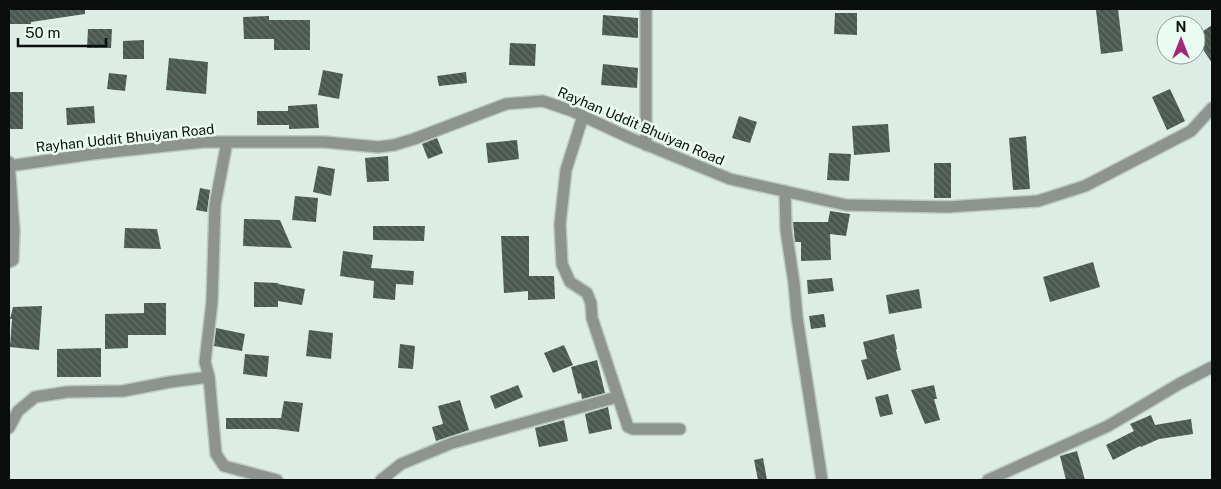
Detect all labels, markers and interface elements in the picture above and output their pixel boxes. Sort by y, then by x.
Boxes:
scale bar [18,15,105,47]
north arrow [1156,15,1206,65]
text: N [1176,19,1186,35]
text: 50 m [25,24,60,41]
street label: Rayhan Uddit Bhuiyan Road [555,84,727,168]
street label: Rayhan Uddit Bhuiyan Road [35,121,215,155]

